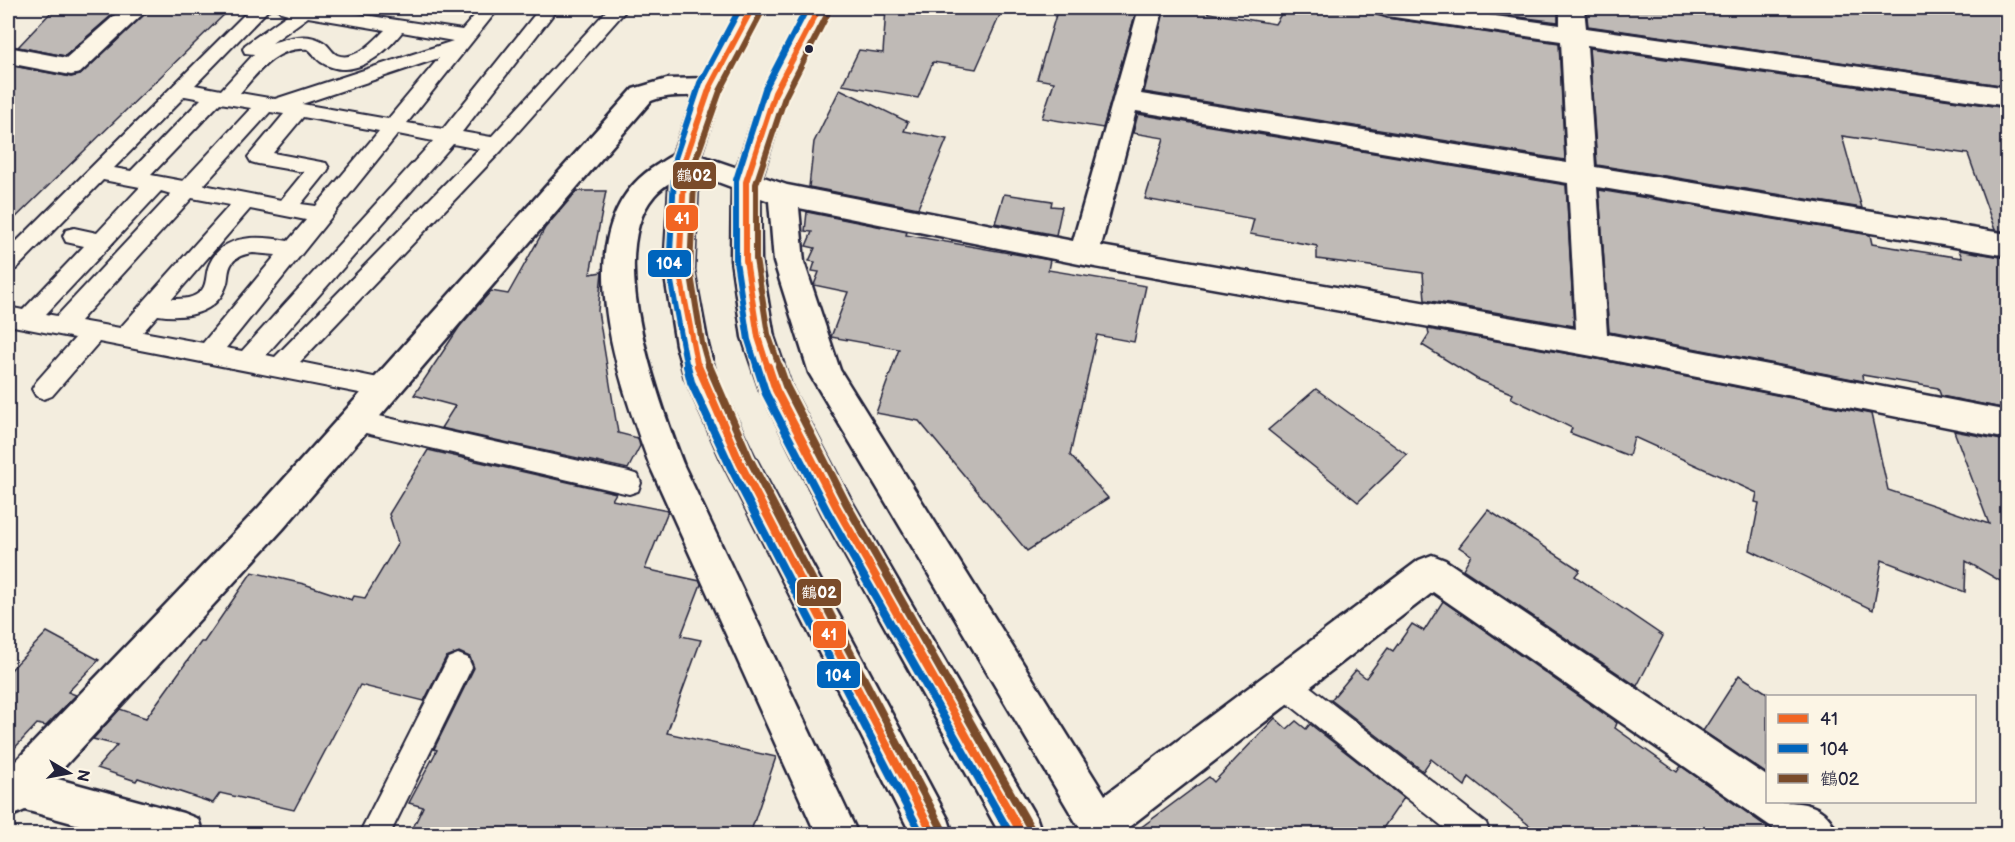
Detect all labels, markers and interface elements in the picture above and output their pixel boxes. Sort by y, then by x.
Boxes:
unlabelled marker [803,43,815,55]
line badge: 鶴02 [672,161,717,190]
text: 鶴02 [676,167,712,186]
line badge: 41 [665,204,699,232]
text: 41 [674,210,690,229]
line badge: 104 [647,249,692,278]
text: 104 [656,255,683,274]
line badge: 鶴02 [796,578,842,607]
text: 鶴02 [801,584,837,603]
line badge: 41 [812,620,847,649]
text: 41 [821,626,837,645]
line badge: 104 [816,660,861,689]
text: 104 [825,667,852,686]
legend [1766,695,1976,803]
text: 41 [1820,709,1838,730]
text: 104 [1820,739,1849,760]
north arrow [39,743,99,803]
text: N [72,768,93,783]
text: 鶴02 [1820,769,1860,790]

